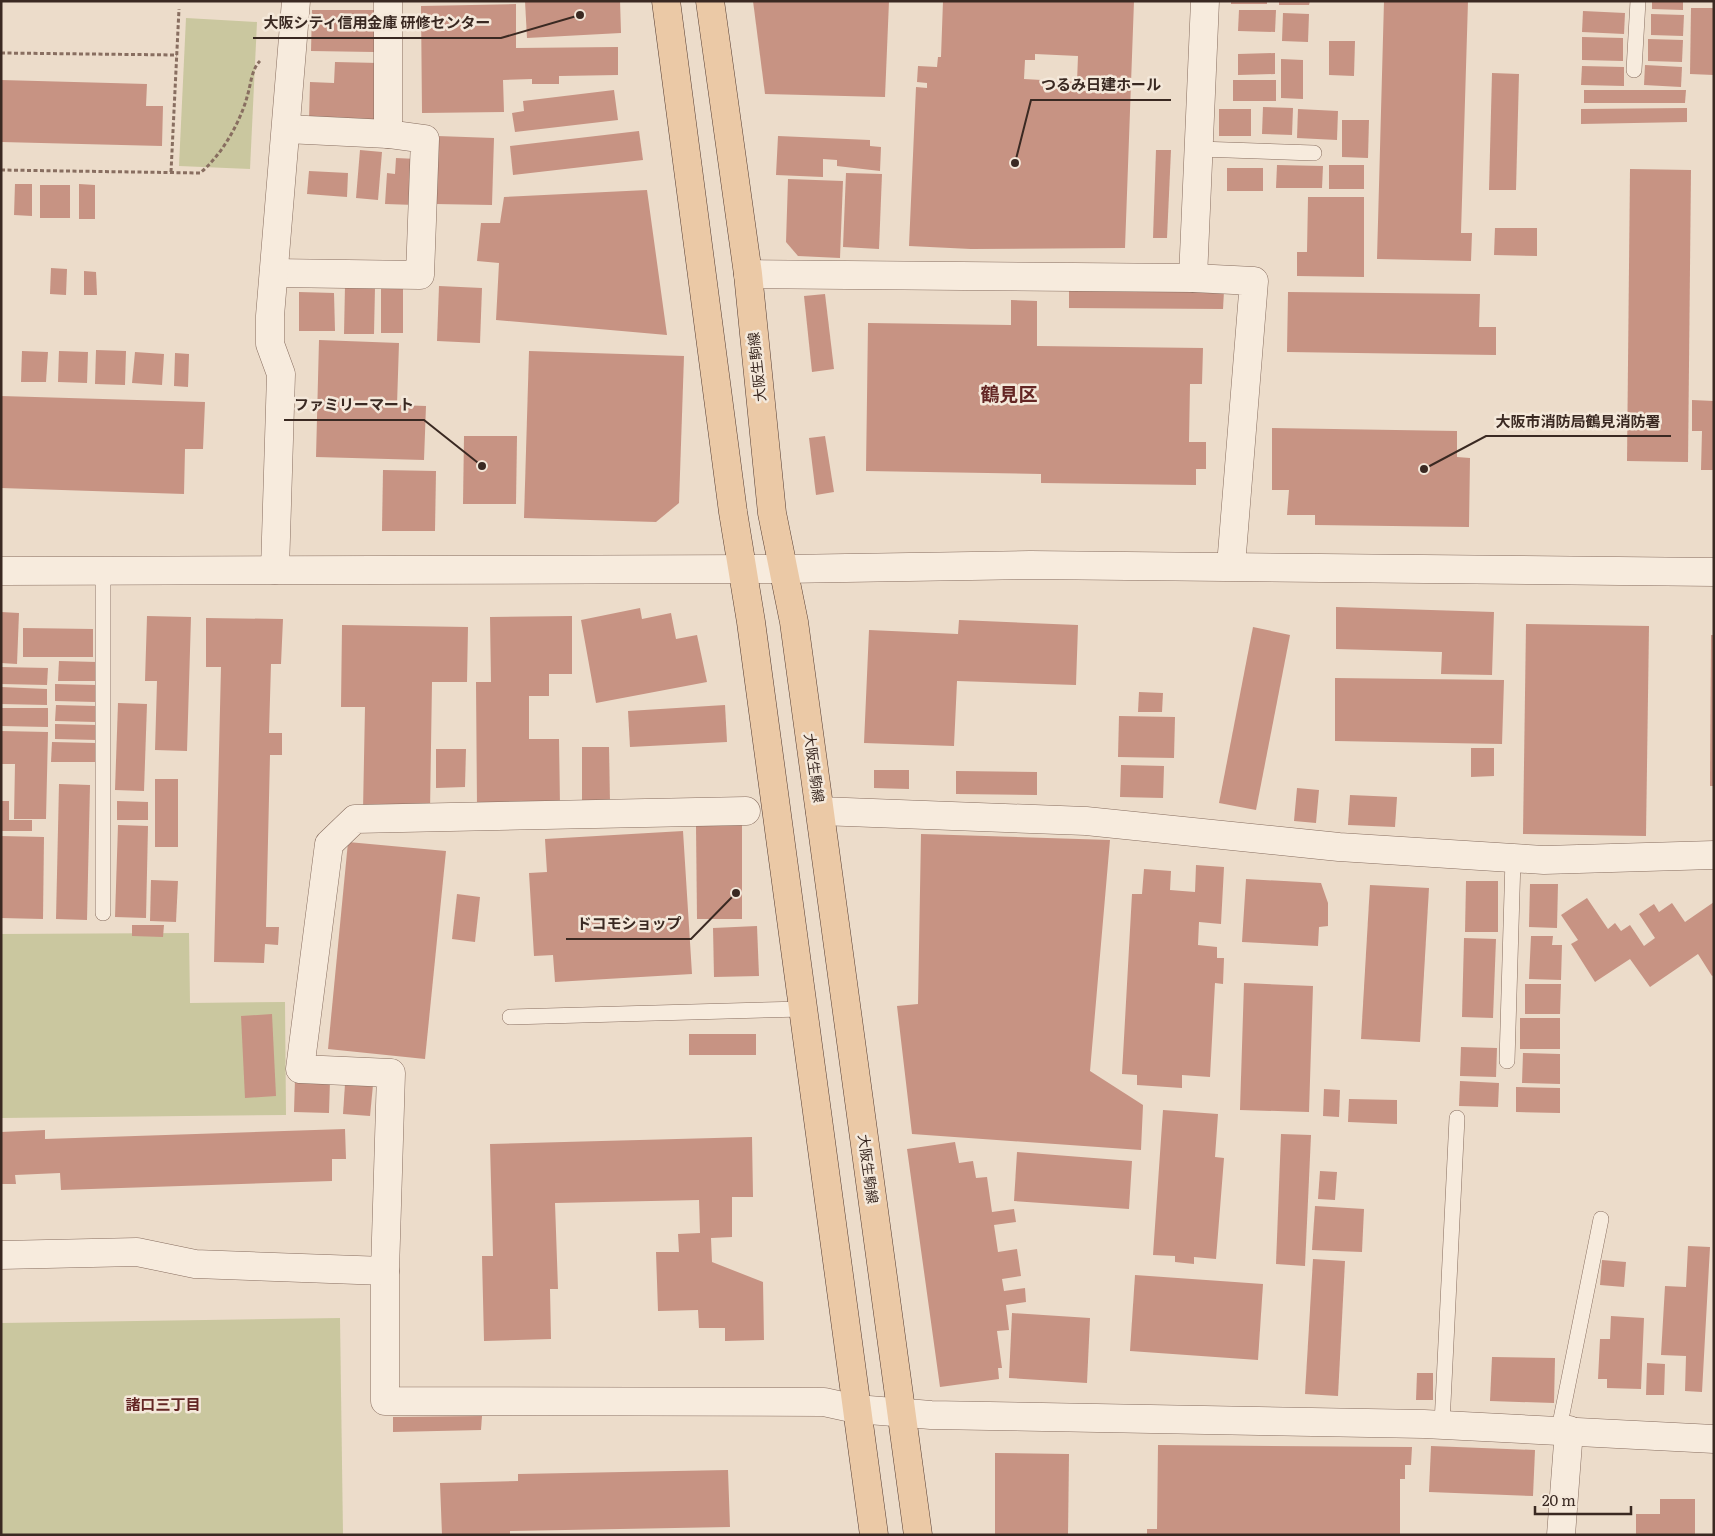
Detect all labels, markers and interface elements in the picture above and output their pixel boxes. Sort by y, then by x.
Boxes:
callout: 大阪シティ信用金庫 研修センター [253,8,501,38]
text: 大阪シティ信用金庫 研修センター [263,10,491,33]
callout: つるみ日建ホール [1031,70,1171,100]
text: つるみ日建ホール [1041,72,1161,95]
street label: 大阪生駒線 [742,331,770,403]
district label: 鶴見区 [980,379,1038,407]
callout: ファミリーマート [284,390,424,420]
text: ファミリーマート [294,392,414,415]
callout: 大阪市消防局鶴見消防署 [1486,406,1671,436]
text: 大阪市消防局鶴見消防署 [1495,409,1661,432]
street label: 大阪生駒線 [800,732,830,804]
callout: ドコモショップ [566,909,691,939]
text: ドコモショップ [576,911,682,934]
street label: 大阪生駒線 [854,1133,884,1205]
district label: 諸口三丁目 [125,1392,201,1415]
scale bar [1535,1484,1631,1516]
text: 20 m [1542,1488,1576,1511]

